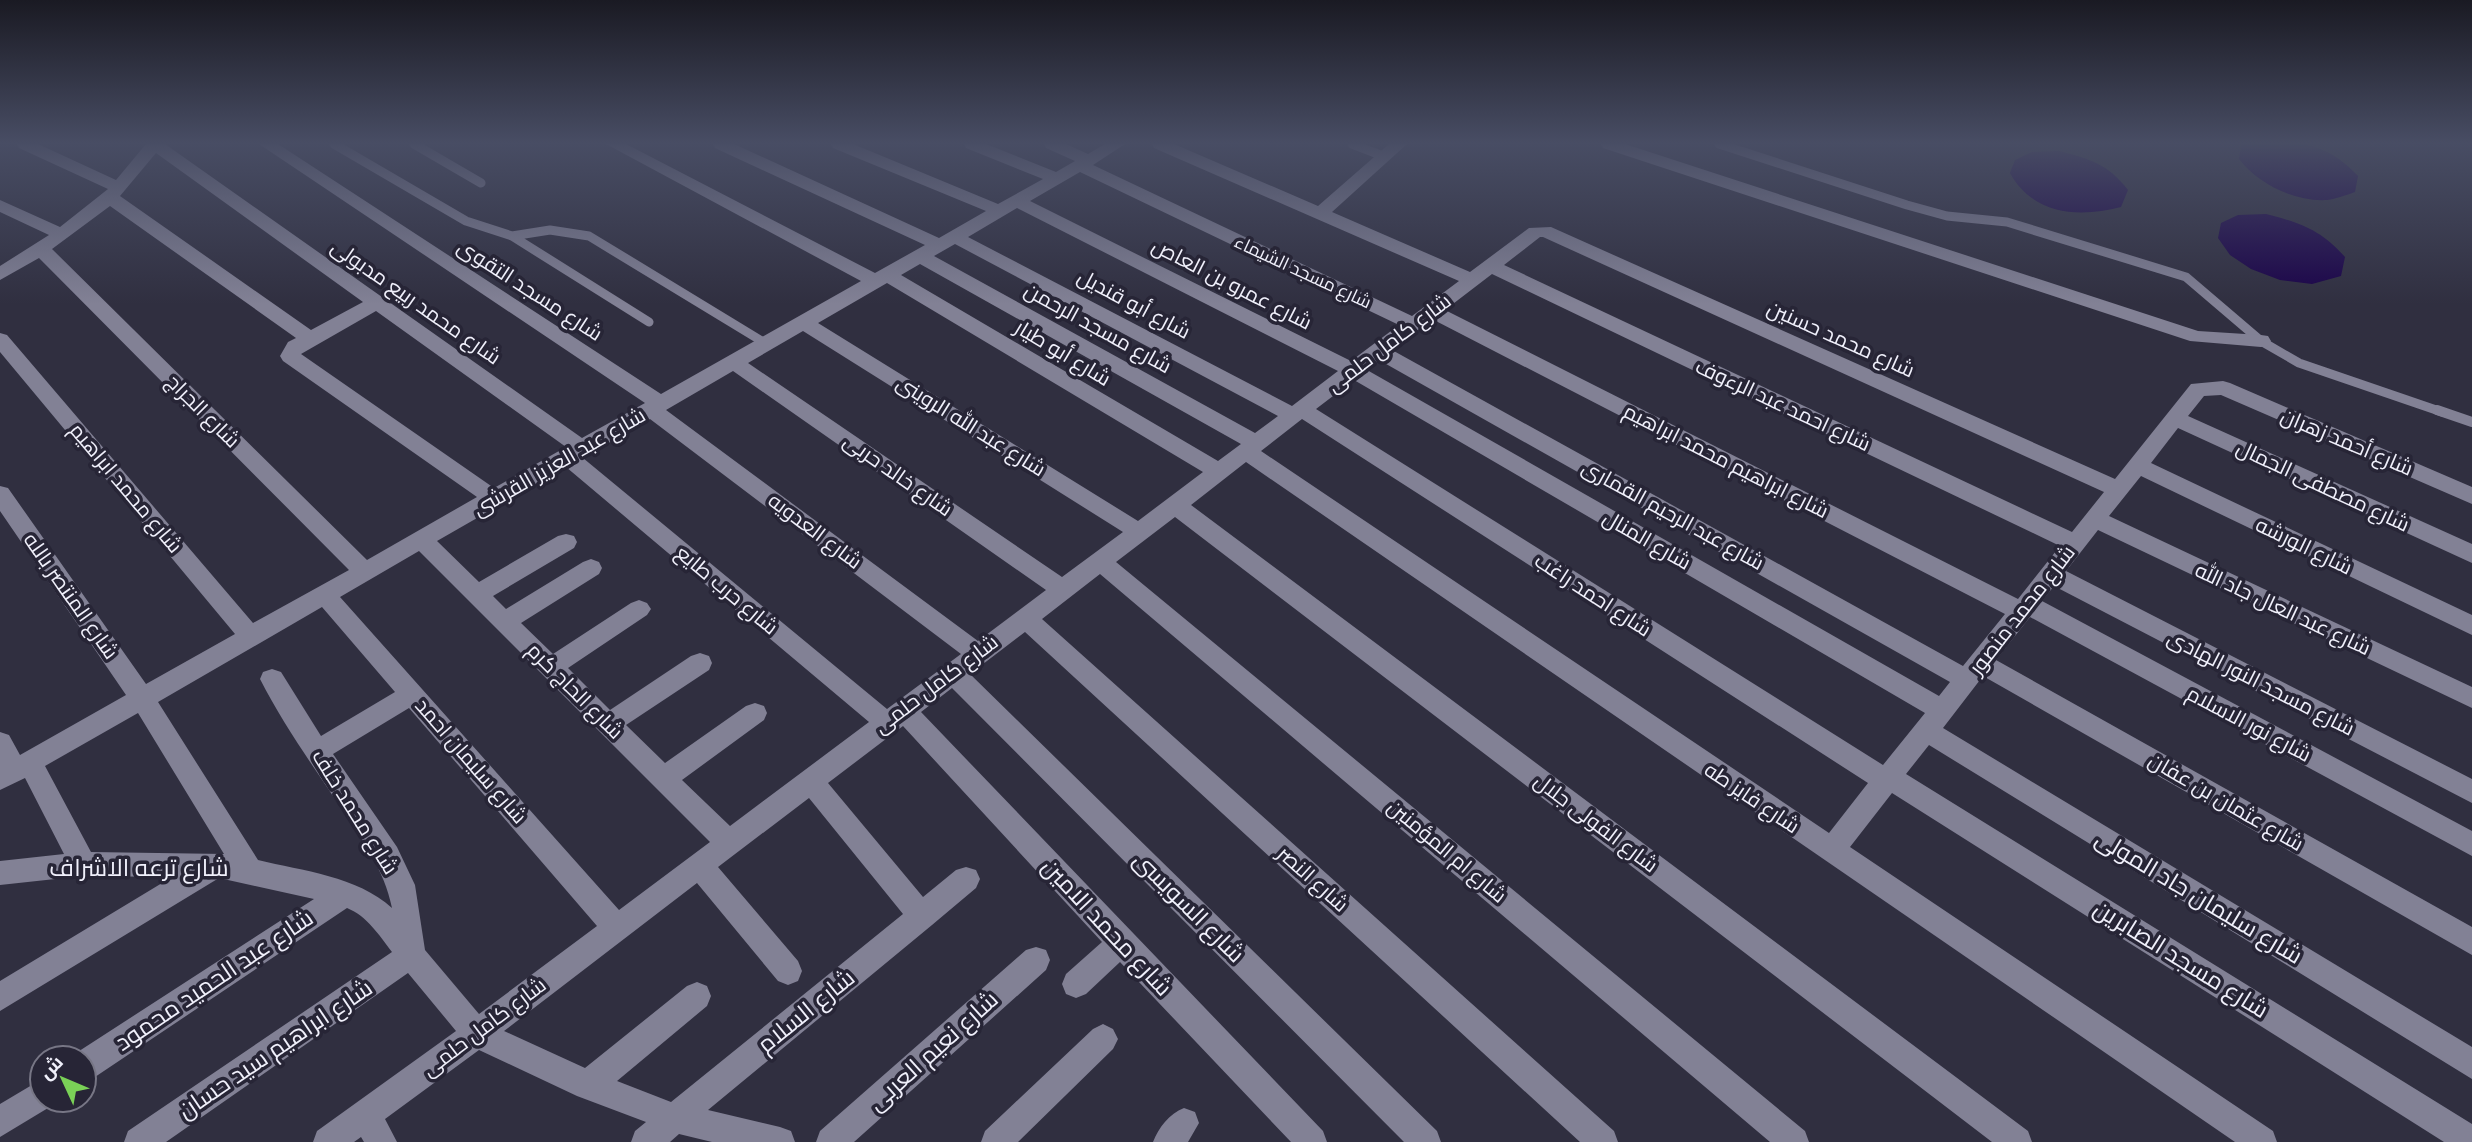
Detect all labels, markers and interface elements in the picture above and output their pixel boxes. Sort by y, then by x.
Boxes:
street label: شارع مسجد الشيماء [1231,231,1375,314]
street label: شارع عمرو بن العاص [1147,232,1316,336]
street label: شارع مسجد التقوى [452,233,608,347]
street label: شارع محمد ربيع مدبولى [325,234,506,371]
street label: شارع أبو قنديل [1073,263,1195,346]
street label: شارع مسجد الرحمن [1019,277,1176,380]
street label: شارع كامل حلمى [1322,288,1457,399]
street label: شارع محمد حسنين [1763,295,1919,384]
street label: شارع أبو طيار [1009,314,1116,393]
street label: شارع احمد عبد الرءوف [1691,353,1875,458]
street label: شارع الجراج [160,369,245,454]
street label: شارع عبد الله الروينى [891,369,1051,483]
street label: شارع ابراهيم محمد ابراهيم [1619,398,1833,525]
street label: شارع عبد العزيز القرشى [468,402,650,523]
street label: شارع أحمد زهران [2276,402,2417,483]
street label: شارع محمد ابراهيم [63,418,188,559]
street label: شارع خالد حربى [838,428,958,523]
street label: شارع مصطفى الجمال [2232,434,2414,538]
street label: شارع عبد الرحيم القمارى [1577,454,1769,577]
street label: شارع العدويه [762,487,867,576]
street label: شارع المنال [1598,504,1696,577]
street label: شارع الورشه [2251,511,2357,581]
street label: شارع المنتصر بالله [17,528,124,665]
street label: شارع حرب طايع [670,540,784,641]
street label: شارع محمد منصور [1963,540,2081,681]
street label: شارع احمد راغب [1529,548,1656,643]
street label: شارع عبد العال جاد الله [2191,556,2375,662]
street label: شارع مسجد النور الهادى [2163,625,2359,742]
street label: شارع كامل حلمى [869,629,1004,740]
street label: شارع الحاج كرم [521,637,629,745]
street label: شارع نور الاسلام [2182,680,2316,769]
street label: شارع سليمان احمد [409,693,533,830]
street label: شارع محمد خلف [305,745,404,880]
street label: شارع عثمان بن عفان [2143,747,2308,858]
street label: شارع فايز طه [1699,757,1805,840]
street label: شارع الفولى جلال [1528,768,1663,879]
street label: شارع ام المؤمنين [1381,794,1512,909]
street label: شارع سليمان جاد المولى [2089,824,2308,972]
street label: شارع النصر [1271,840,1354,918]
street label: شارع السويسى [1126,846,1250,970]
street label: شارع محمد الامين [1035,852,1178,1003]
street label: شارع ترعه الاشراف [49,854,229,884]
street label: شارع مسجد الصابرين [2088,894,2273,1026]
street label: شارع عبد الحميد محمود [110,903,319,1058]
street label: شارع السلام [752,963,862,1060]
street label: شارع كامل حلمى [417,972,552,1083]
street label: شارع ابراهيم سيد حسان [172,973,379,1126]
street label: شارع نعيم العربى [862,985,1005,1118]
north arrow [28,1044,98,1114]
text: ش [34,1051,68,1084]

